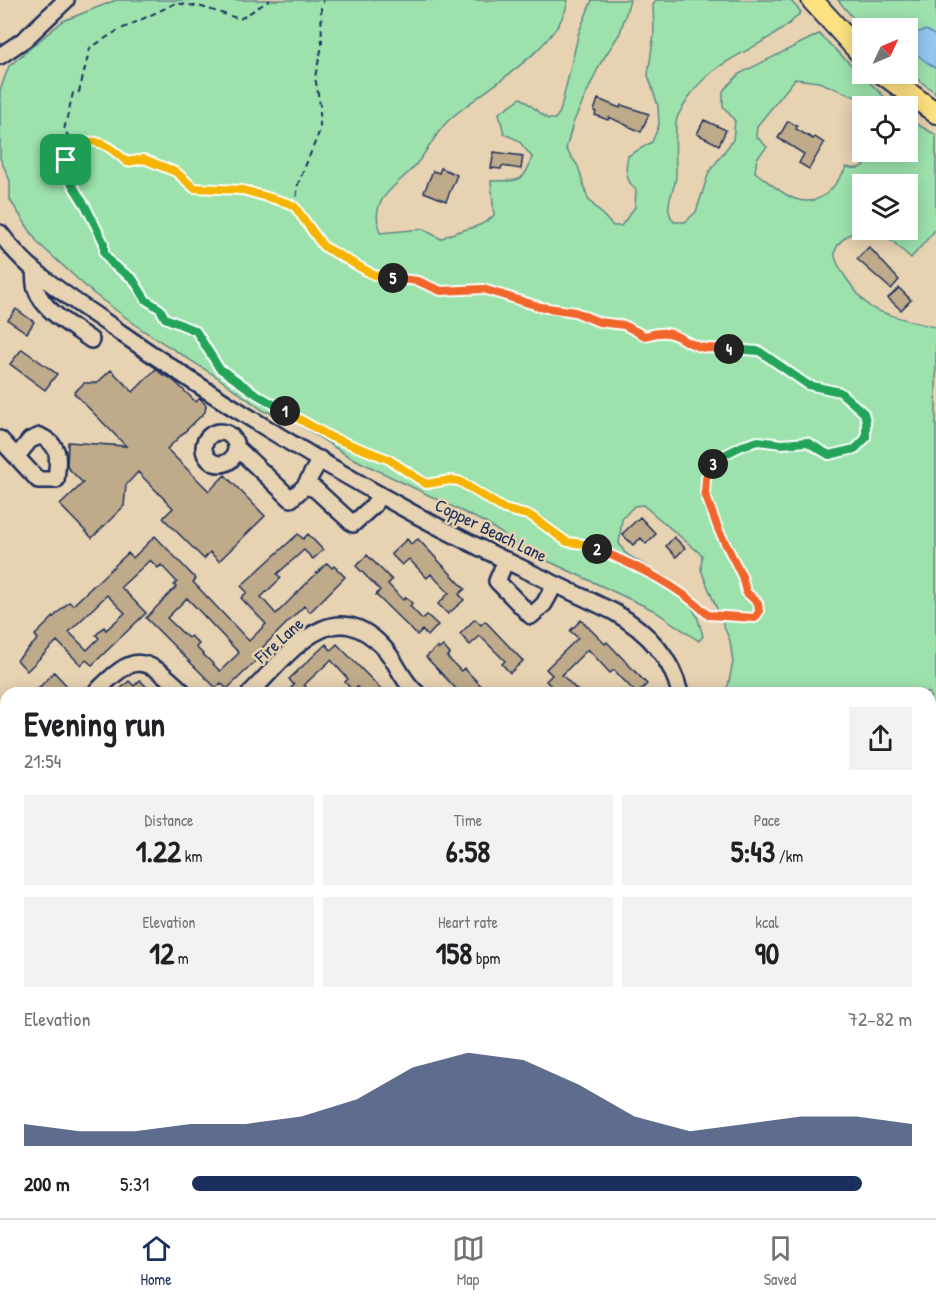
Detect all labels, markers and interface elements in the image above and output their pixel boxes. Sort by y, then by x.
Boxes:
north arrow [852,18,918,84]
map controls [852,18,918,240]
button: locate [852,96,918,162]
pin [40,134,91,185]
icon: arrive [49,143,82,176]
button: layers [852,174,918,240]
pin: 5 [378,263,408,293]
text: 5 [390,267,396,289]
pin: 4 [714,334,744,364]
text: 4 [726,338,732,360]
pin: 1 [270,396,300,426]
text: 1 [282,400,288,422]
pin: 3 [698,449,728,479]
text: 3 [709,453,717,475]
street label: Copper Beach Lane [431,492,551,568]
pin: 2 [582,534,612,564]
text: 2 [593,538,601,560]
street label: Fire Lane [248,611,309,669]
text: Evening run [24,702,165,746]
button: share [849,707,912,770]
text: 21:54 [24,747,61,774]
text: Distance [145,809,193,831]
text: Time [454,809,482,831]
text: Pace [754,809,780,831]
text: 1.22 [136,831,181,871]
text: 6:58 [446,831,490,871]
text: 5:43 [731,831,775,871]
text: km [181,845,202,867]
text: /km [775,845,803,867]
text: Elevation [142,911,196,933]
text: Heart rate [438,911,498,933]
text: kcal [755,911,779,933]
text: 12 [149,933,174,973]
text: 158 [436,933,472,973]
text: 90 [755,933,779,973]
text: m [174,947,189,969]
text: bpm [472,947,500,969]
text: Elevation [24,1005,90,1032]
text: 72–82 m [848,1005,912,1032]
text: 200 m [24,1170,69,1197]
text: 5:31 [120,1170,149,1197]
tab: Home [140,1232,173,1290]
tab: Map [452,1232,485,1290]
tab: Saved [764,1232,797,1290]

